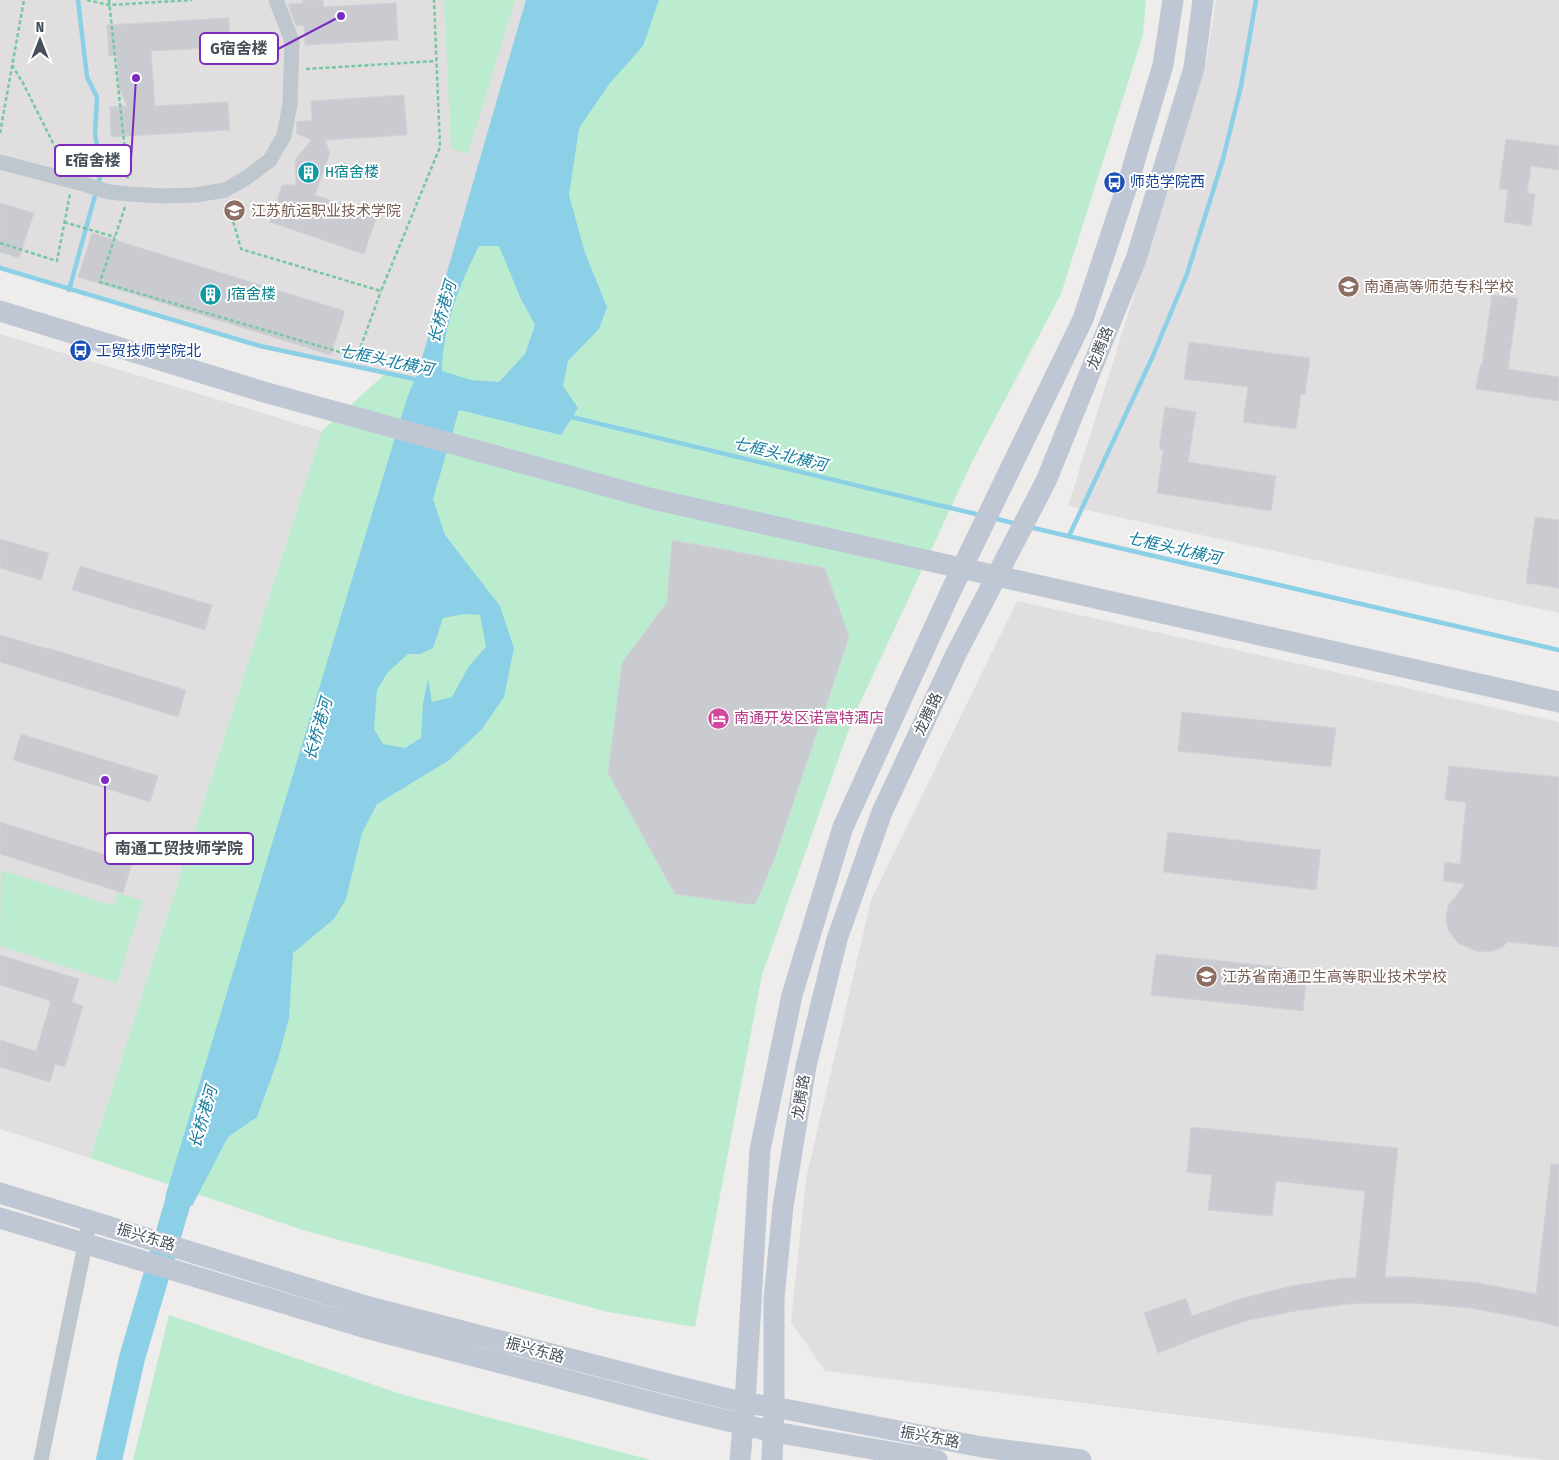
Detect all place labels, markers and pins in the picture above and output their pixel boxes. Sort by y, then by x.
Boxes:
callout: G宿舍楼 [200,33,278,64]
callout: E宿舍楼 [55,145,131,176]
building icon: H宿舍楼 [297,160,321,184]
place label: H宿舍楼 [325,163,379,181]
bus stop icon: 师范学院西 [1102,170,1126,194]
place label: 师范学院西 [1130,173,1205,191]
school or university icon: 江苏航运职业技术学院 [223,199,247,223]
place label: 江苏航运职业技术学院 [251,202,401,220]
school or university icon: 南通高等师范专科学校 [1336,275,1360,299]
place label: 南通高等师范专科学校 [1364,278,1514,296]
building icon: J宿舍楼 [199,282,223,306]
place label: J宿舍楼 [227,285,276,303]
bus stop icon: 工贸技师学院北 [68,339,92,363]
place label: 工贸技师学院北 [96,342,201,360]
hotel icon: 南通开发区诺富特酒店 [706,706,730,730]
place label: 南通开发区诺富特酒店 [734,709,884,727]
callout: 南通工贸技师学院 [105,833,253,864]
school or university icon: 江苏省南通卫生高等职业技术学校 [1194,965,1218,989]
place label: 江苏省南通卫生高等职业技术学校 [1222,968,1447,986]

